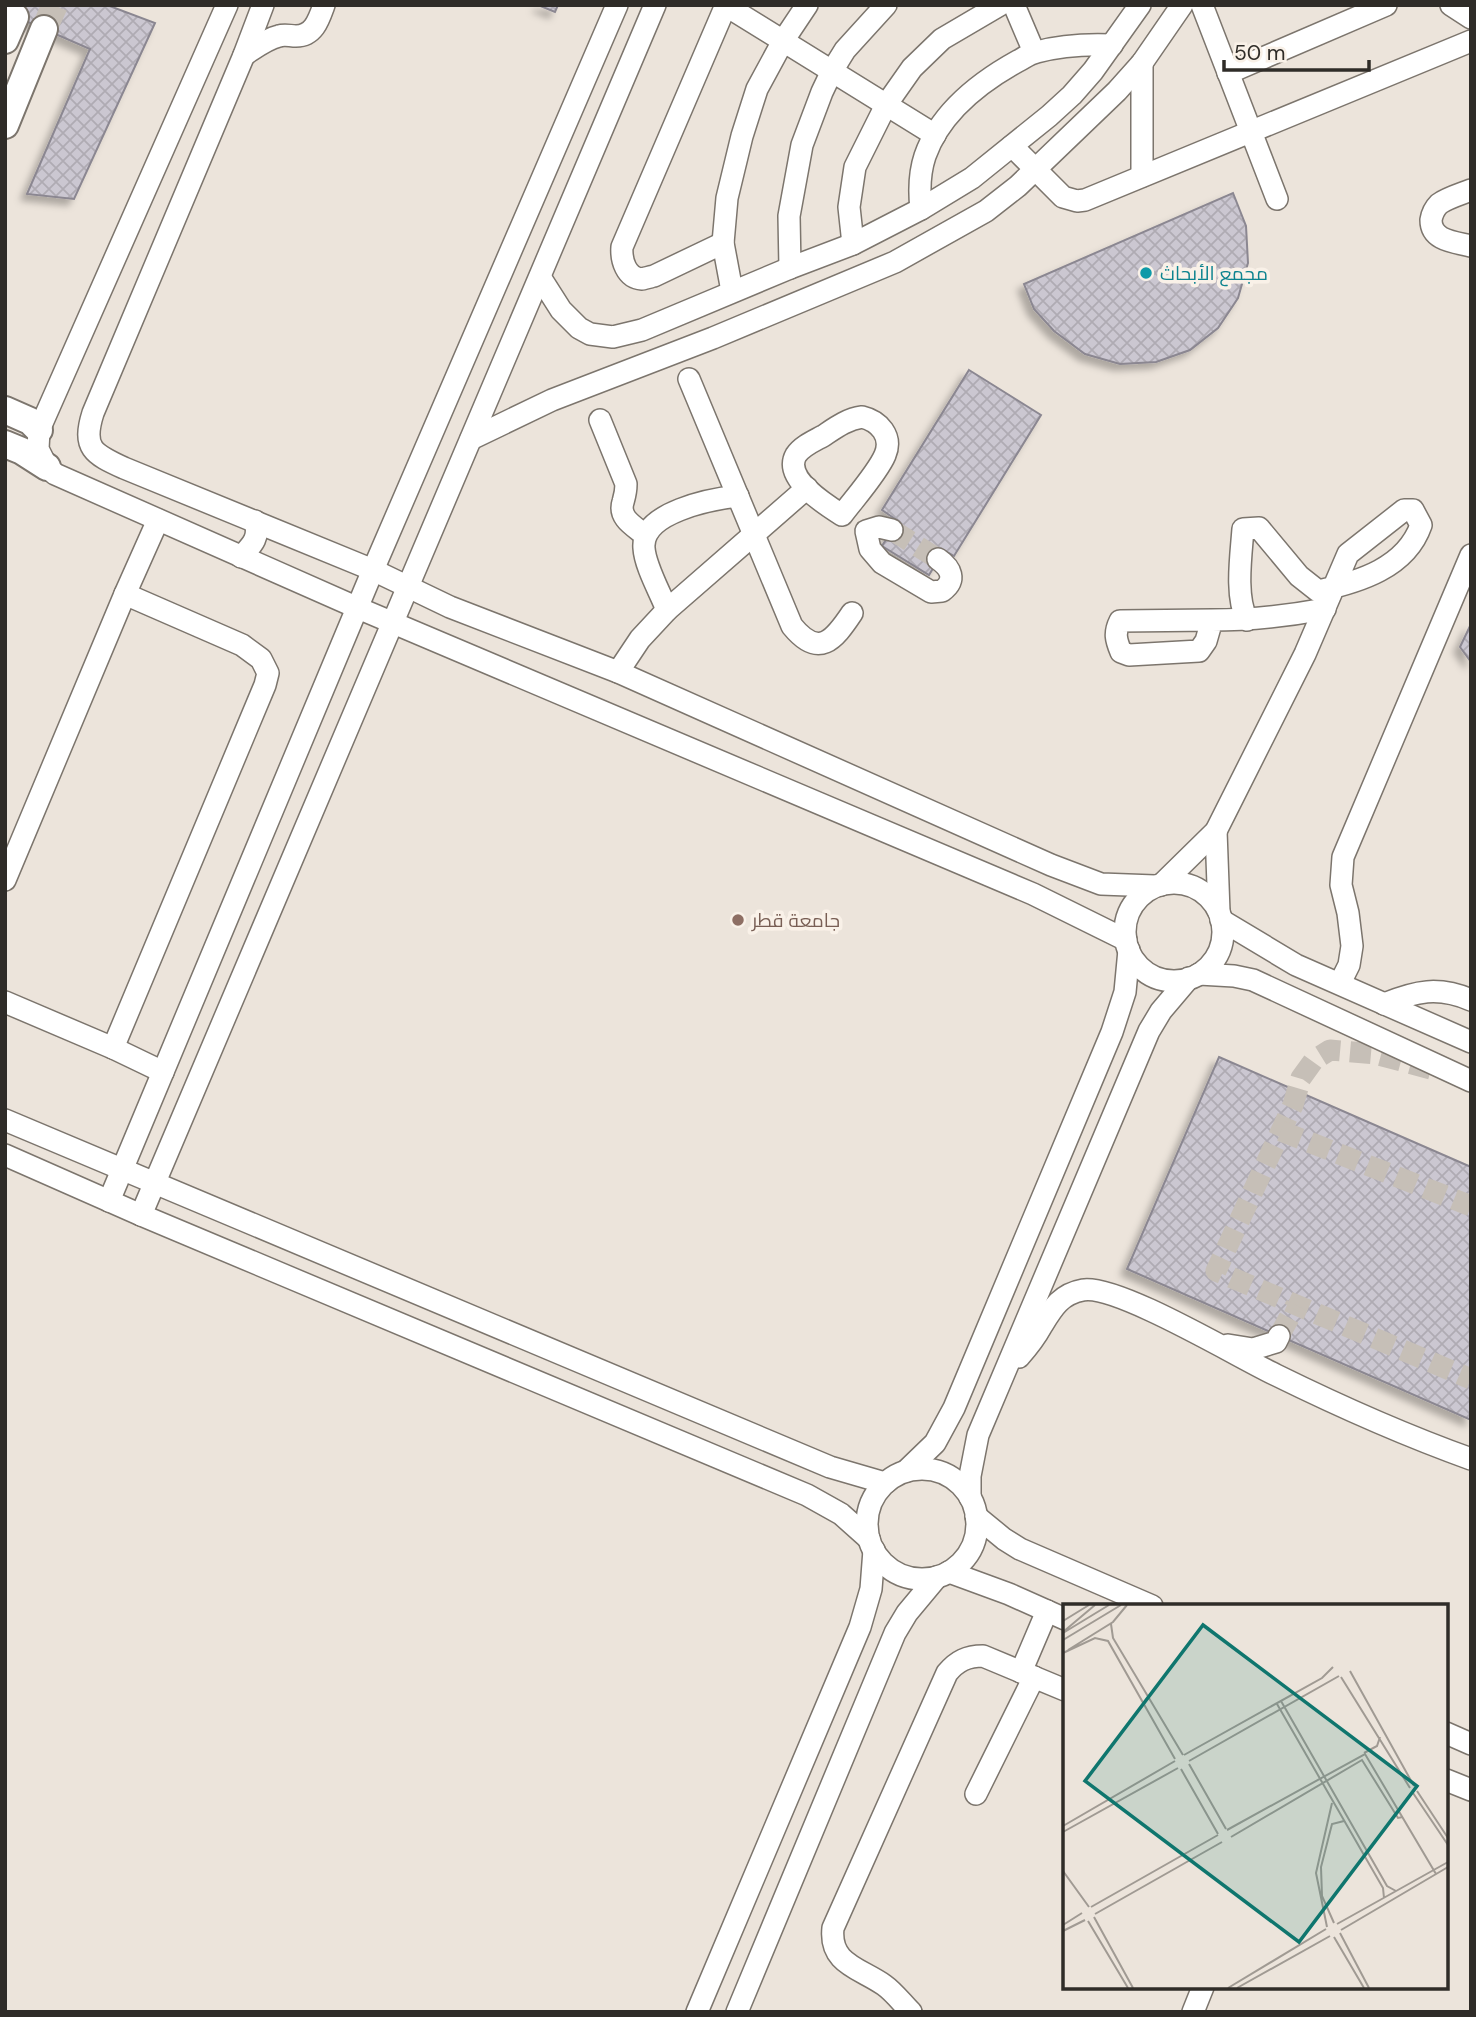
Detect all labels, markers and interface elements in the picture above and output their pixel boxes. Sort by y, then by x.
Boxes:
scale bar [1224,28,1369,72]
text: 50 m [1234,39,1285,67]
place label: مجمع الأبحاث [1160,261,1268,287]
marker: مجمع الأبحاث [1138,265,1154,281]
place label: جامعة قطر [751,908,840,933]
marker: جامعة قطر [730,912,746,928]
inset map [1063,1604,1448,1989]

